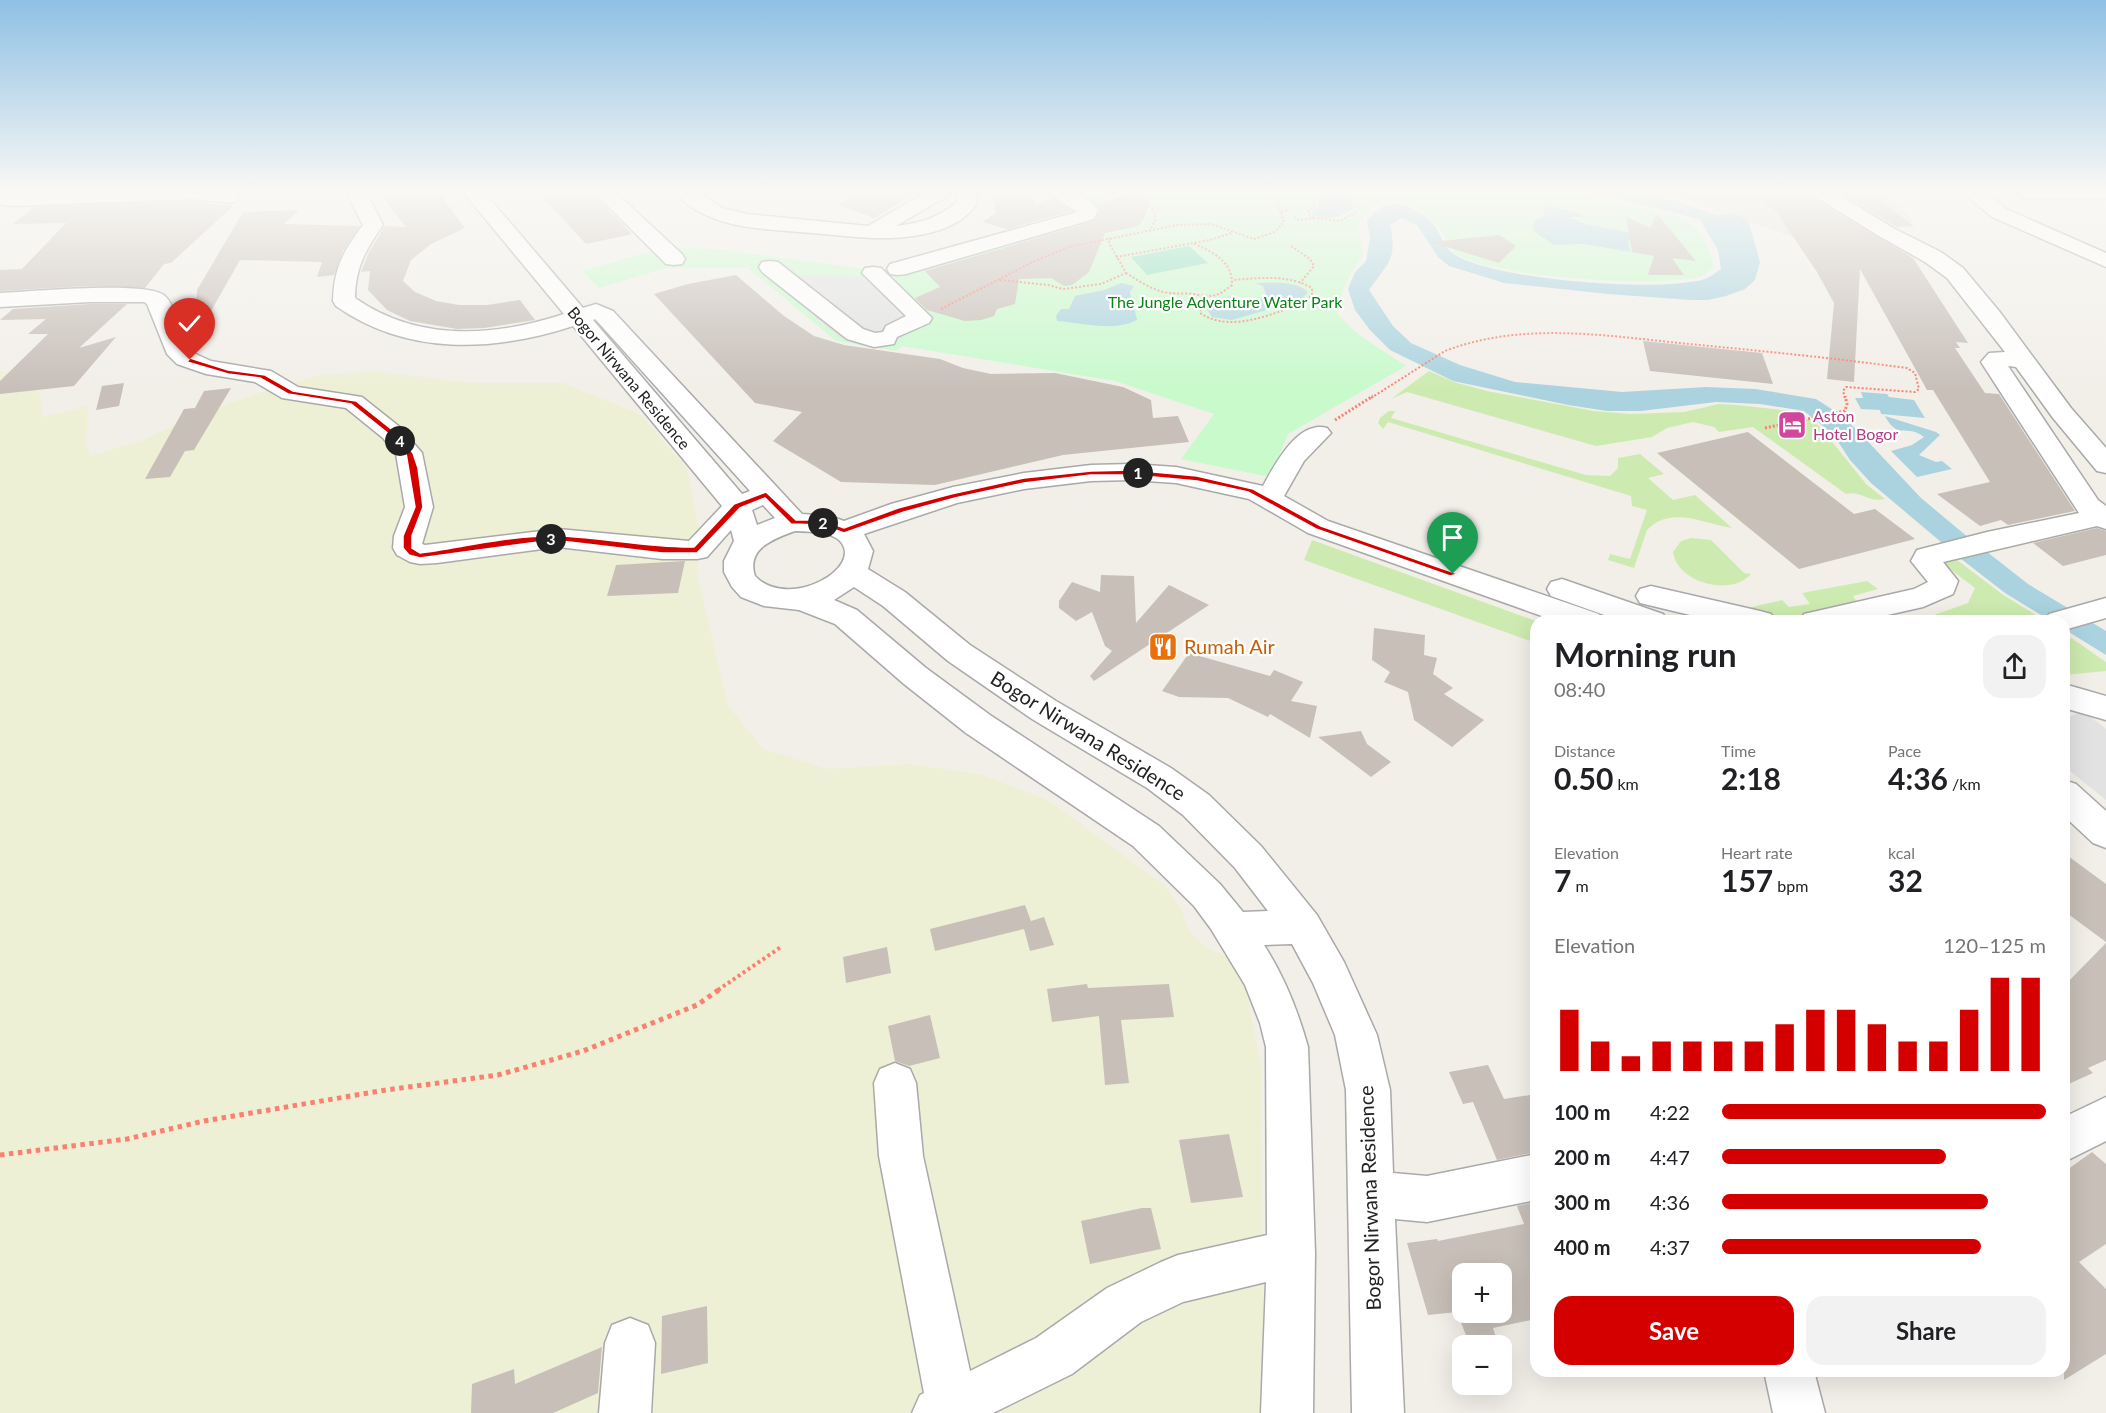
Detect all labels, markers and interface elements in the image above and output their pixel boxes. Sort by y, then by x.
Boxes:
park label: The Jungle Adventure Water Park [1108,292,1343,311]
pin [164,298,215,360]
street label: Bogor Nirwana Residence [564,303,695,453]
icon: check [173,307,206,340]
place label: Aston Hotel Bogor [1813,406,1898,443]
hotel icon: Aston Hotel Bogor [1776,409,1808,441]
pin: 4 [385,426,415,456]
text: 4 [395,431,405,450]
pin: 1 [1123,458,1153,488]
text: 1 [1133,463,1143,482]
pin: 2 [808,508,838,538]
pin [1427,512,1478,574]
text: 2 [818,513,828,532]
icon: arrive [1436,521,1469,554]
pin: 3 [536,524,566,554]
text: 3 [546,529,556,548]
restaurant icon: Rumah Air [1147,631,1179,663]
place label: Rumah Air [1184,634,1276,658]
text: Morning run [1554,634,1737,674]
button: share [1983,635,2046,698]
street label: Bogor Nirwana Residence [987,665,1190,805]
text: 08:40 [1554,677,1605,701]
text: Distance [1554,741,1615,760]
text: Time [1721,741,1756,760]
text: Pace [1888,741,1921,760]
text: 0.50 [1554,760,1613,796]
text: 2:18 [1721,760,1781,796]
text: 4:36 [1888,760,1948,796]
text: km [1613,774,1639,793]
text: /km [1948,774,1981,793]
text: Elevation [1554,843,1619,862]
text: Heart rate [1721,843,1793,862]
text: kcal [1888,843,1915,862]
text: 7 [1554,862,1571,898]
text: 157 [1721,862,1773,898]
text: 32 [1888,862,1923,898]
text: m [1571,876,1589,895]
text: bpm [1773,876,1808,895]
text: Elevation [1554,933,1635,957]
text: 120–125 m [1943,933,2046,957]
street label: Bogor Nirwana Residence [1353,1085,1385,1311]
text: 100 m [1554,1100,1610,1124]
text: 4:22 [1650,1100,1690,1124]
text: 200 m [1554,1145,1610,1169]
text: 4:47 [1650,1145,1690,1169]
text: 300 m [1554,1190,1610,1214]
text: 4:36 [1650,1190,1690,1214]
text: 400 m [1554,1235,1610,1259]
text: 4:37 [1650,1235,1690,1259]
map controls [1452,1263,1512,1395]
button: + [1452,1263,1512,1323]
button: Save [1554,1296,1794,1365]
button: Share [1806,1296,2046,1365]
button: − [1452,1335,1512,1395]

